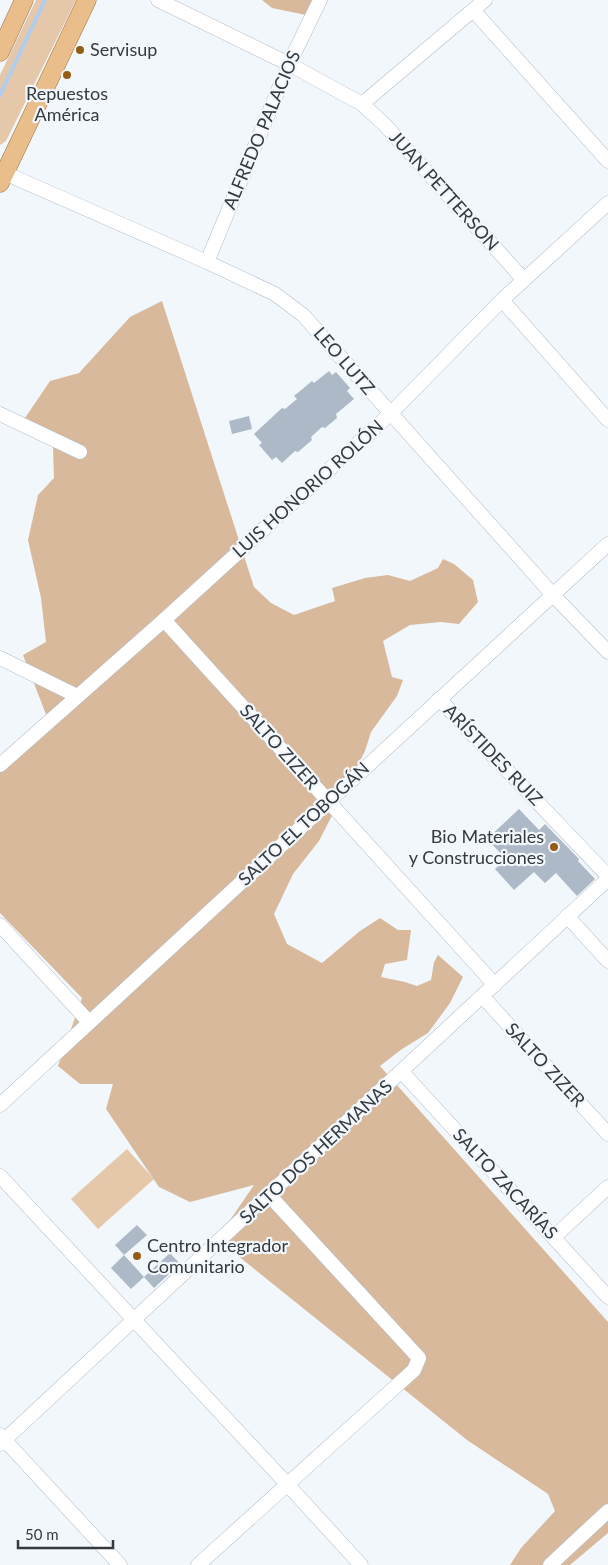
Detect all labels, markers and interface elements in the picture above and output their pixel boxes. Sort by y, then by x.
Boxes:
place label: Servisup [90,38,157,60]
marker: Servisup [74,44,86,56]
street label: ALFREDO PALACIOS [218,47,304,212]
marker: Repuestos América [61,69,73,81]
place label: Repuestos América [26,82,108,125]
street label: JUAN PETTERSON [385,126,504,255]
street label: LEO LUTZ [310,322,380,399]
street label: LUIS HONORIO ROLÓN [227,415,387,562]
street label: SALTO ZIZER [236,699,324,794]
street label: ARÍSTIDES RUIZ [440,699,548,810]
street label: SALTO EL TOBOGÁN [233,757,373,890]
place label: Bio Materiales y Construcciones [409,825,544,868]
marker: Bio Materiales y Construcciones [548,841,560,853]
street label: SALTO ZIZER [501,1018,591,1111]
street label: SALTO DOS HERMANAS [234,1075,396,1228]
street label: SALTO ZACARÍAS [449,1123,563,1243]
place label: Centro Integrador Comunitario [147,1234,288,1277]
marker: Centro Integrador Comunitario [131,1250,143,1262]
scale bar [18,1518,112,1550]
text: 50 m [25,1525,59,1543]

